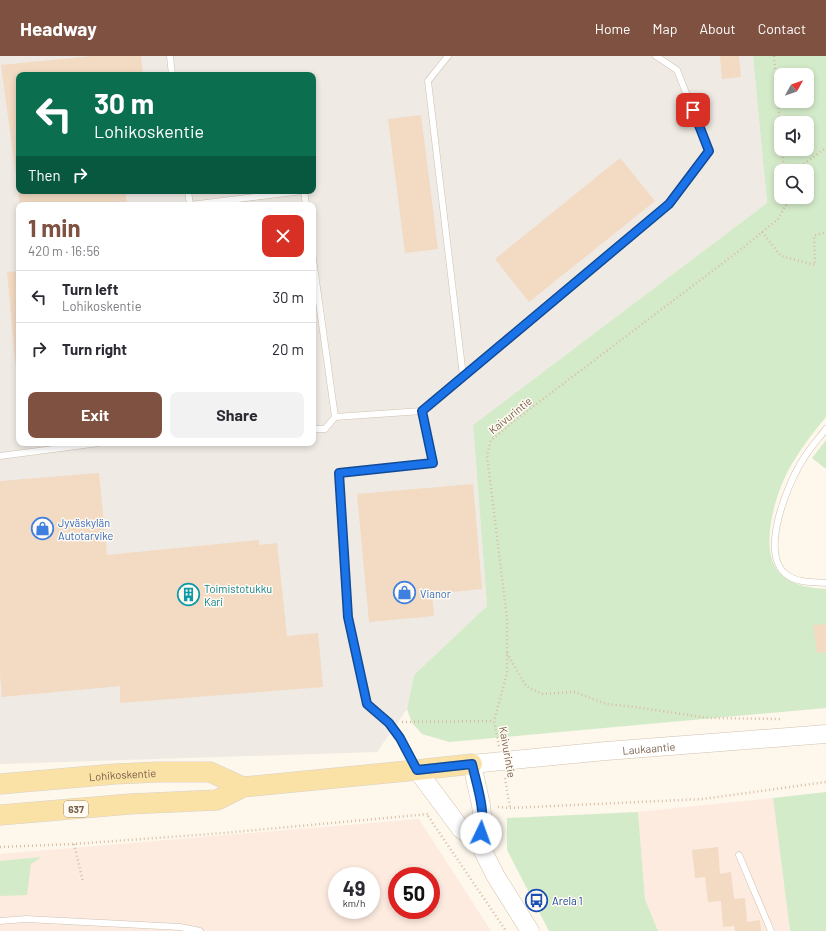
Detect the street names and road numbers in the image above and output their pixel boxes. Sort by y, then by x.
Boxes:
street label: Kaivurintie [486,394,534,436]
street label: Kaivurintie [497,725,519,779]
street label: Laukaantie [622,739,676,756]
street label: Lohikoskentie [88,766,157,783]
road number: 637 [64,801,88,817]

